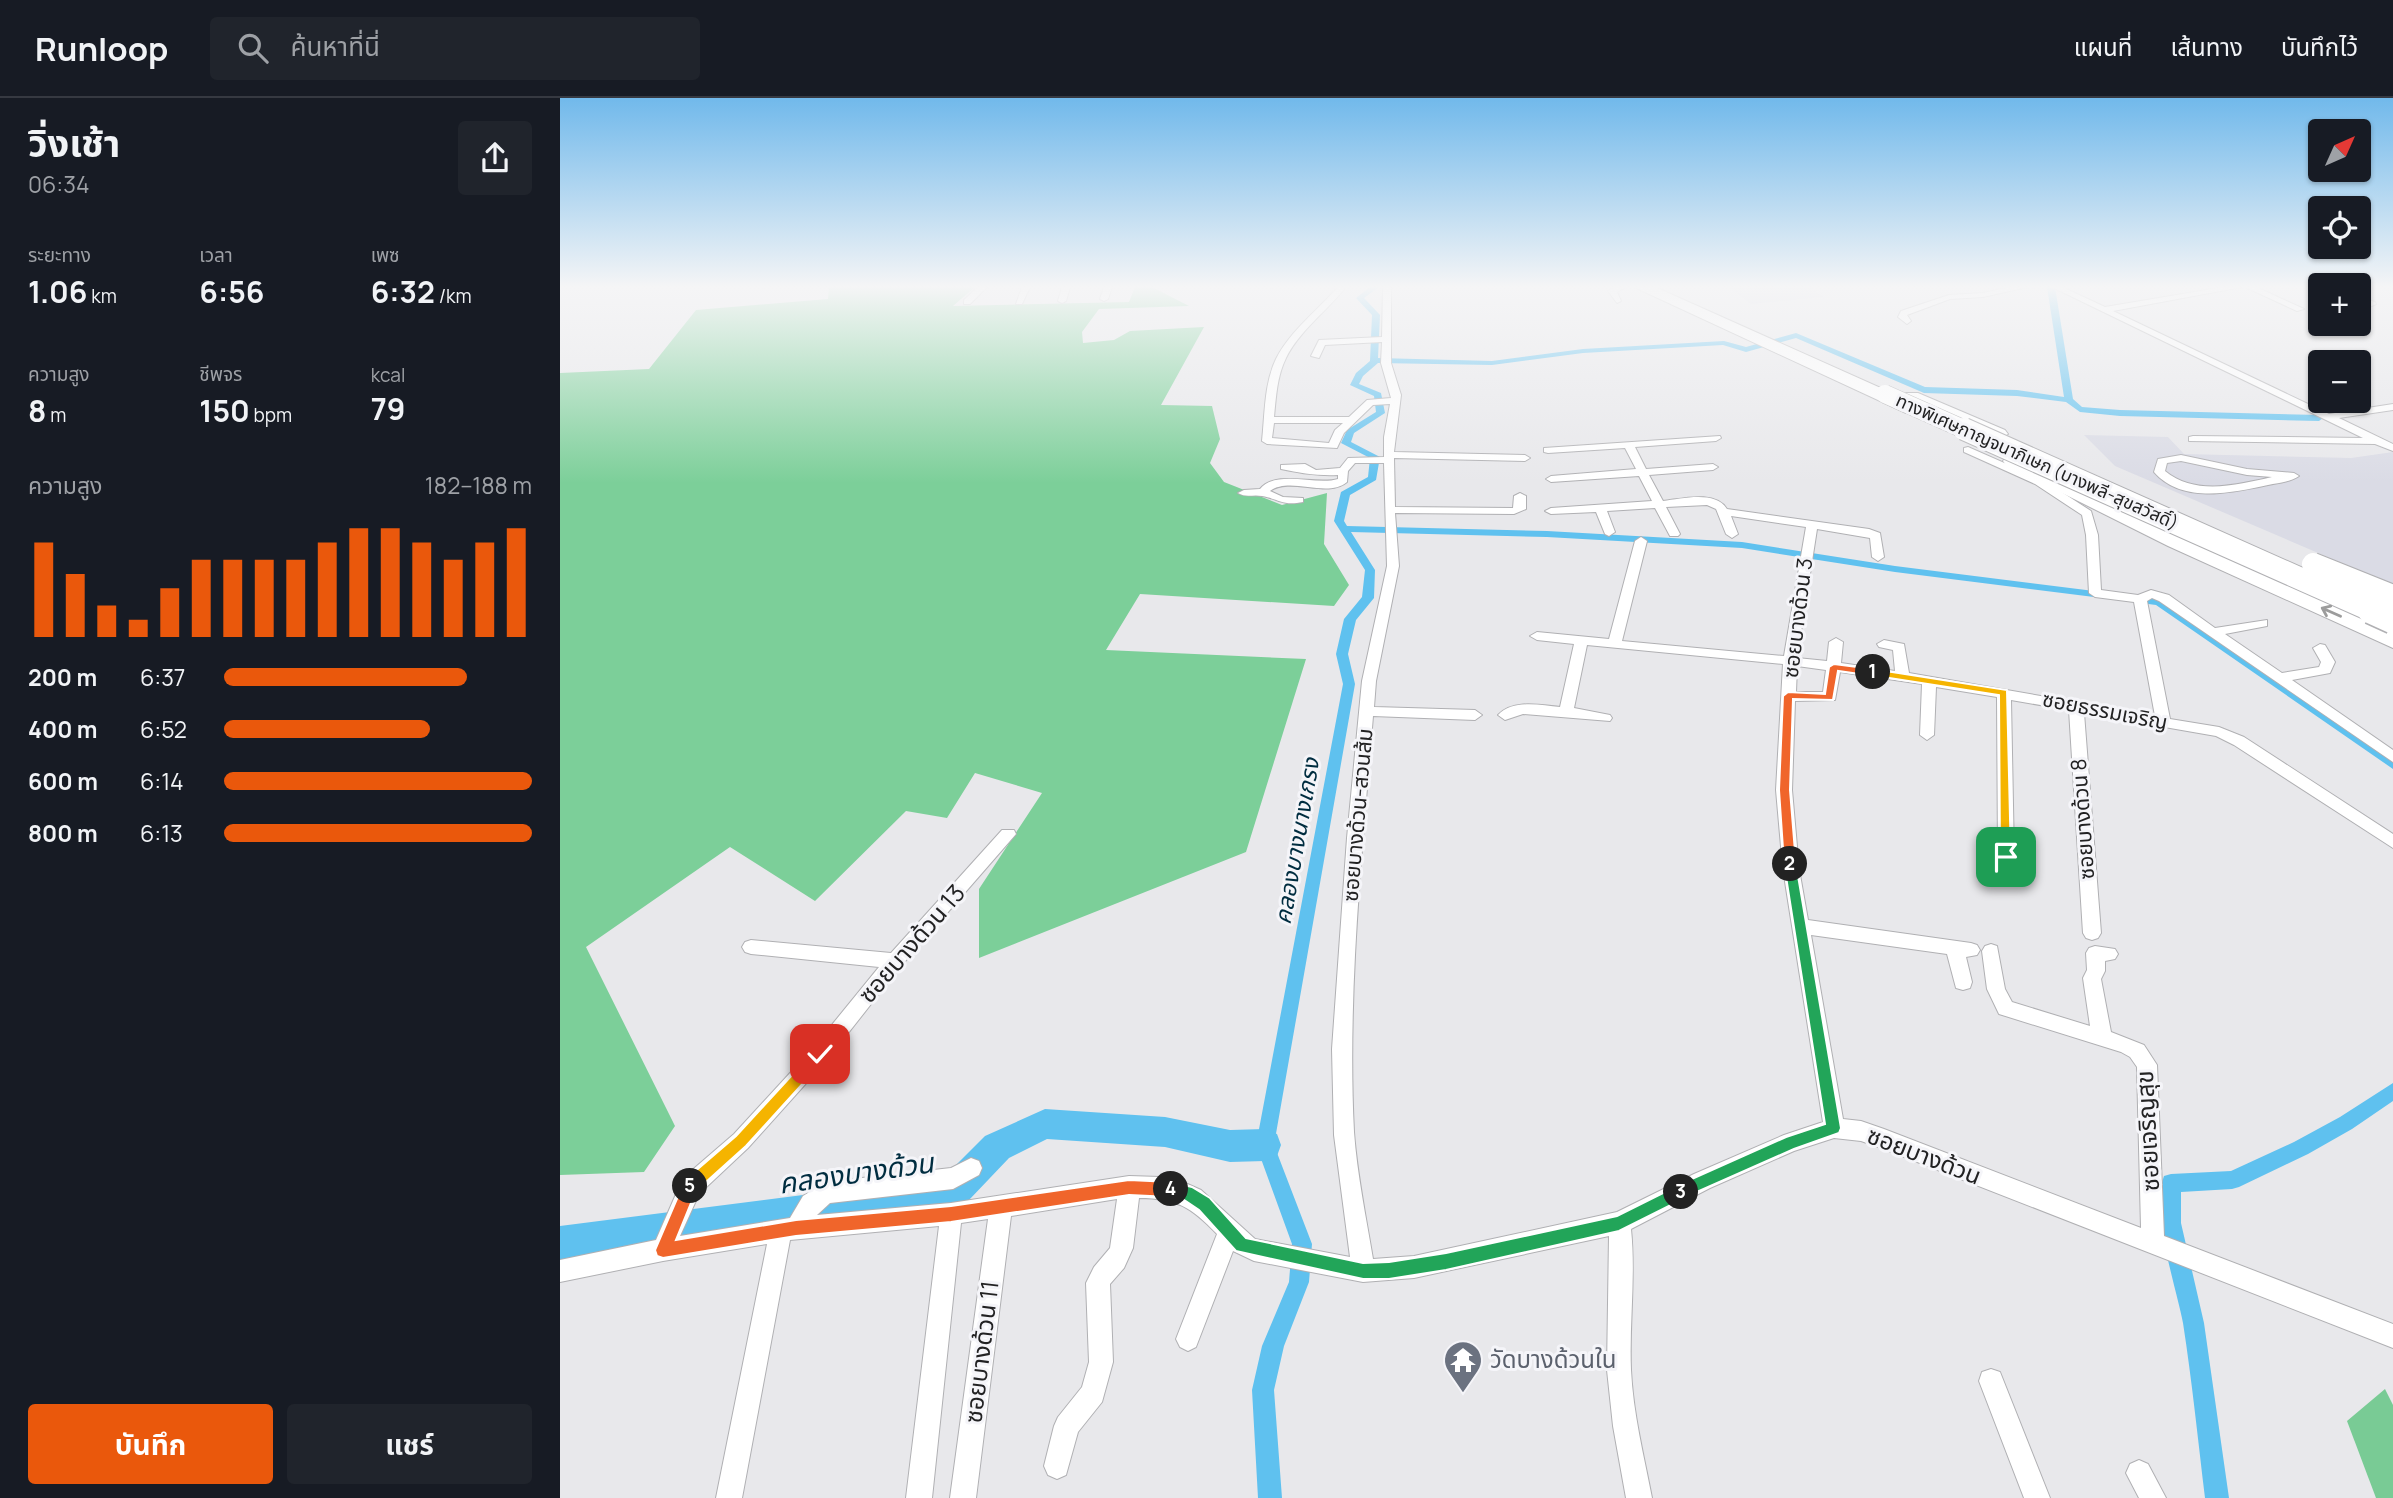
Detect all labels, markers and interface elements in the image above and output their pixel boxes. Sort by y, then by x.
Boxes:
search box [210,17,700,80]
text: Runloop [35,26,168,71]
text: ค้นหาที่นี่ [290,28,380,64]
icon: search [234,29,272,67]
text: แผนที่ [2074,30,2132,63]
text: เส้นทาง [2170,30,2243,63]
text: บันทึกไว้ [2281,30,2358,63]
text: วิ่งเช้า [28,116,120,168]
north arrow [2308,119,2371,182]
map controls [2308,119,2371,413]
button: share [458,121,532,195]
text: 06:34 [28,168,89,200]
button: locate [2308,196,2371,259]
text: ระยะทาง [28,242,91,268]
text: เวลา [199,242,233,268]
text: เพซ [371,242,400,268]
text: 1.06 [28,271,87,312]
text: 6:56 [199,271,264,312]
text: 6:32 [371,271,435,312]
button: + [2308,273,2371,336]
text: km [87,283,117,309]
text: /km [435,283,472,309]
button: − [2308,350,2371,413]
text: ความสูง [28,361,89,387]
text: ชีพจร [199,361,242,387]
text: kcal [371,362,405,388]
text: 79 [371,388,405,429]
street label: ทางพิเศษกาญจนาภิเษก (บางพลี-สุขสวัสดิ์) [1892,388,2182,534]
text: 8 [28,390,46,431]
text: 150 [199,390,250,431]
text: m [46,402,66,428]
text: bpm [250,402,292,428]
text: ความสูง [28,469,102,501]
text: 182–188 m [425,469,532,501]
street label: ซอยบางด้วน 3 [1776,556,1818,679]
one-way arrow [2320,605,2342,618]
pin: 1 [1856,654,1890,690]
text: 1 [1868,658,1877,684]
text: 200 m [28,661,97,693]
text: 6:37 [140,661,185,693]
street label: ซอยธรรมเจริญ [2040,684,2170,736]
text: 400 m [28,713,98,745]
text: 6:52 [140,713,187,745]
street label: ซอยบางด้วน-สวนส้ม [1335,727,1379,903]
water label: คลองบางนางเกรง [1266,754,1327,926]
street label: ซอยบางด้วน 8 [2064,758,2100,881]
text: 600 m [28,765,98,797]
text: 6:14 [140,765,184,797]
text: 800 m [28,817,98,849]
text: 6:13 [140,817,183,849]
pin [1976,827,2036,887]
icon: arrive [1987,838,2025,876]
pin: 2 [1772,846,1808,882]
text: 2 [1784,850,1795,876]
street label: ซอยบางด้วน 13 [850,877,972,1009]
pin [790,1024,850,1084]
icon: check [801,1035,839,1073]
street label: ซอยเจริญสุข [2127,1070,2166,1192]
street label: ซอยบางด้วน [1863,1118,1986,1191]
water label: คลองบางด้วน [776,1142,937,1202]
pin: 5 [673,1168,708,1204]
text: 5 [684,1172,695,1198]
pin: 4 [1154,1172,1188,1206]
pin: 3 [1664,1174,1698,1210]
text: 4 [1165,1175,1176,1201]
text: 3 [1675,1178,1686,1204]
street label: ซอยบางด้วน 11 [955,1279,1006,1425]
temple icon: วัดบางด้วนใน [1442,1339,1484,1394]
place label: วัดบางด้วนใน [1490,1342,1617,1375]
button: บันทึก [28,1404,273,1484]
button: แชร์ [287,1404,532,1484]

